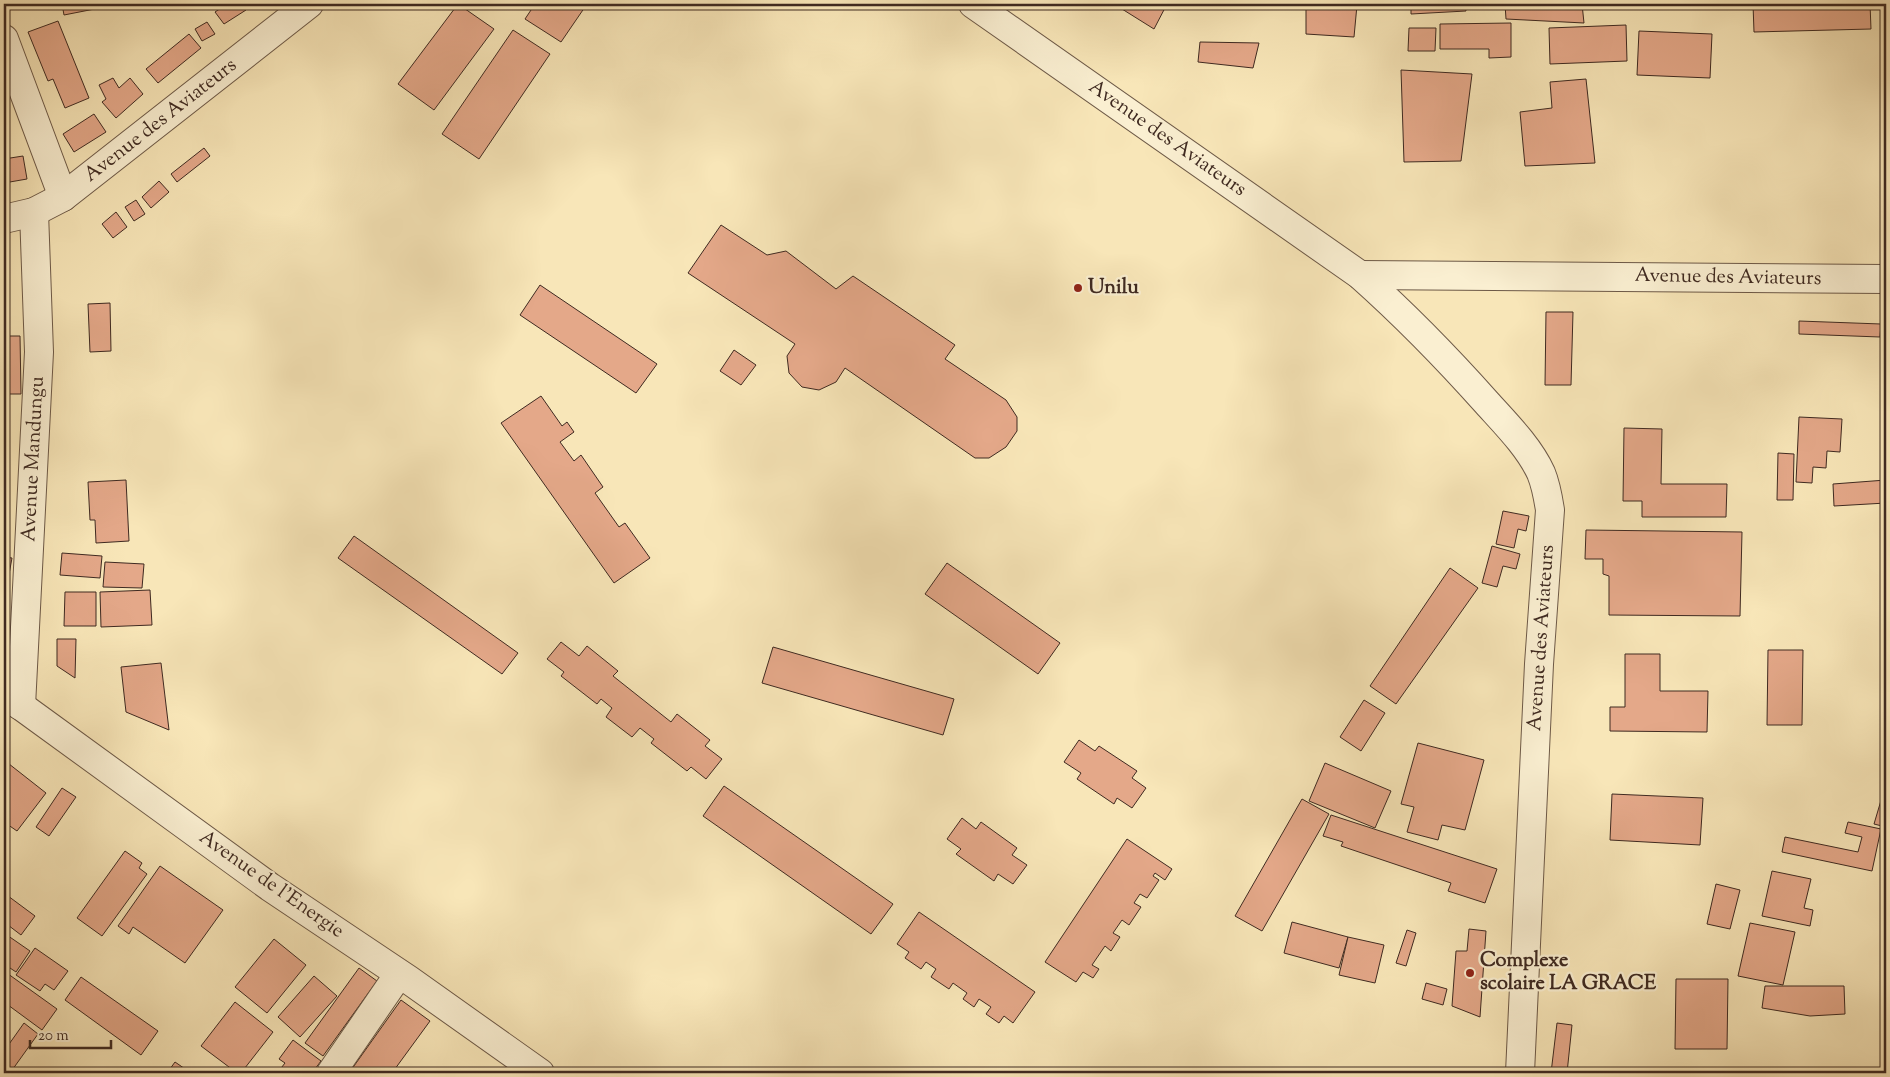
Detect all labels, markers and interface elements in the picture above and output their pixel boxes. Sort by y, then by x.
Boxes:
street label: Avenue des Aviateurs [78,52,244,190]
street label: Avenue des Aviateurs [1082,73,1252,205]
street label: Avenue des Aviateurs [1634,262,1822,294]
place label: Unilu [1088,274,1139,303]
marker: Unilu [1072,282,1084,294]
street label: Avenue Mandungu [15,375,53,543]
street label: Avenue des Aviateurs [1521,544,1563,732]
street label: Avenue de l'Energie [192,824,350,946]
place label: Complexe scolaire LA GRACE [1480,947,1657,999]
marker: Complexe scolaire LA GRACE [1464,967,1476,979]
scale bar [30,1017,111,1049]
text: 20 m [38,1026,69,1047]

